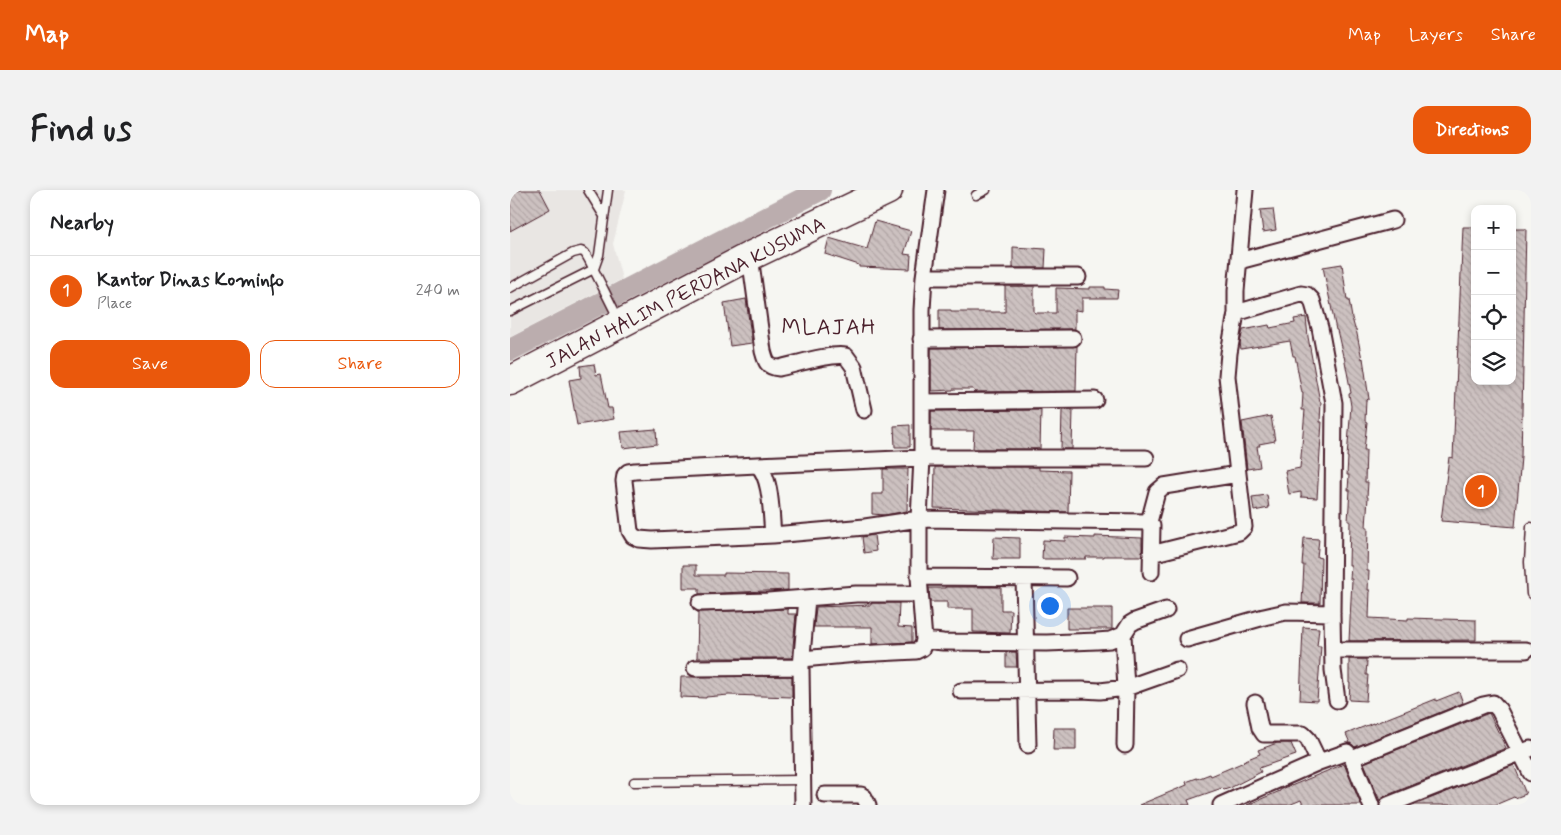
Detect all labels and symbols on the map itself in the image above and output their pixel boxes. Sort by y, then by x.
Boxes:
street label: JALAN HALIM PERDANA KUSUMA [541,211,830,376]
district label: MLAJAH [782,314,876,342]
pin: 1 [1465,472,1497,510]
your location [1037,593,1063,619]

